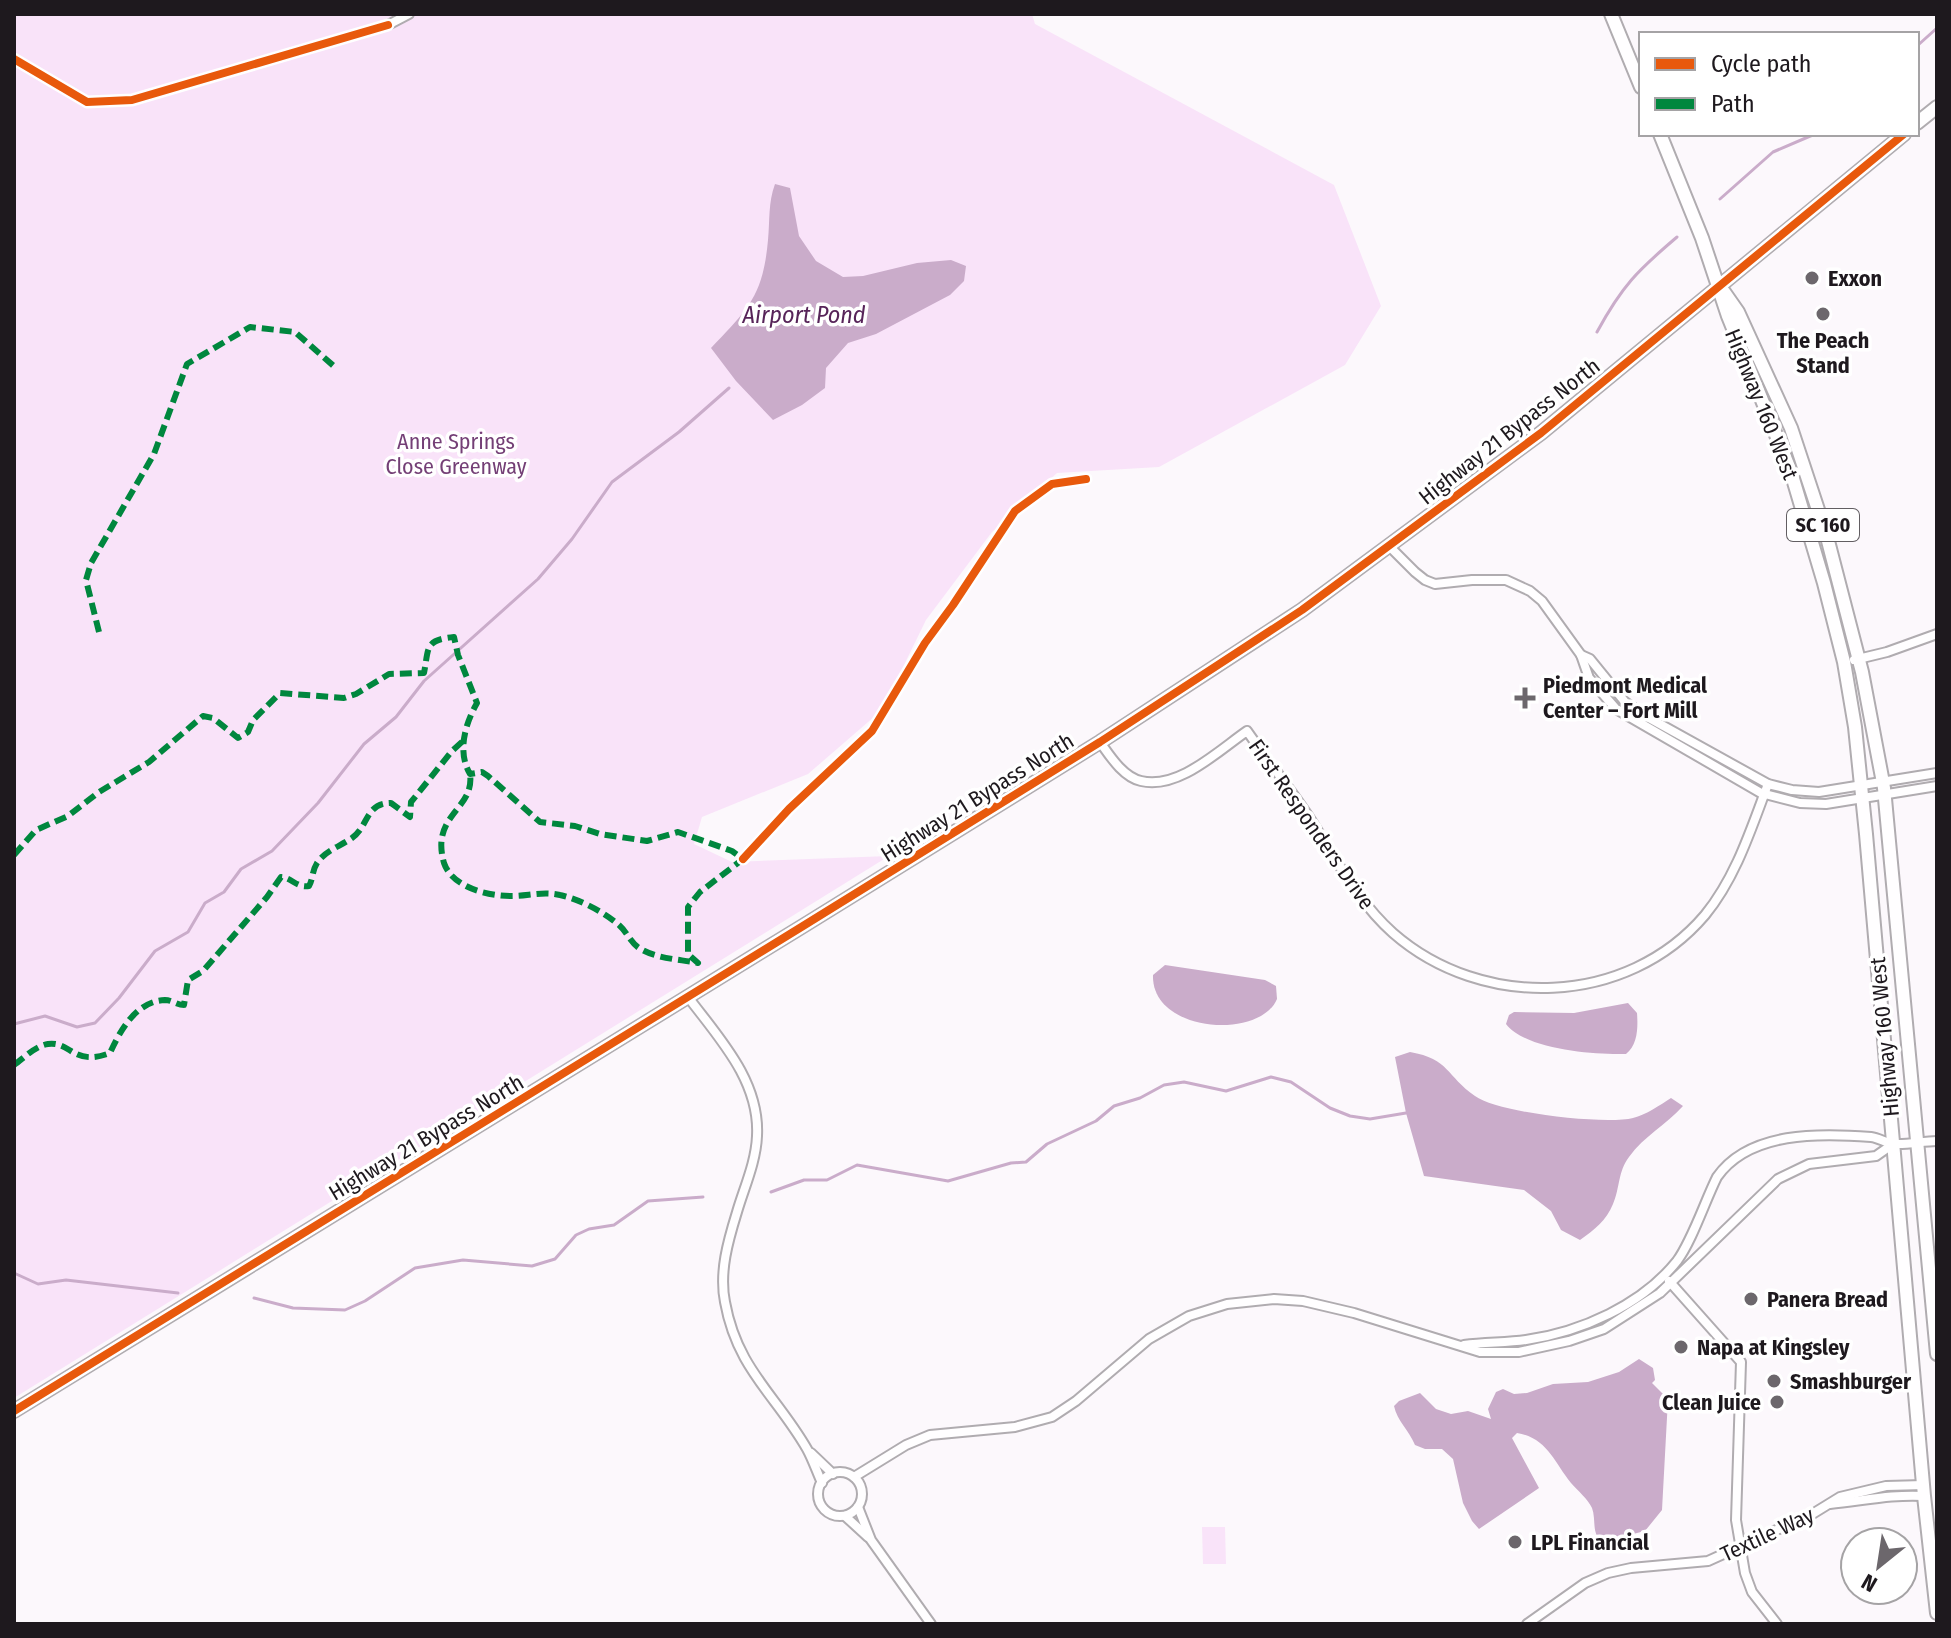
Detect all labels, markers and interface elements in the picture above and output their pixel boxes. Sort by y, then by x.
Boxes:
legend [1639,32,1919,136]
text: Cycle path [1711,50,1811,78]
text: Path [1711,90,1755,118]
place label: Exxon [1828,265,1882,292]
marker: Exxon [1803,269,1821,287]
water label: Airport Pond [741,301,866,329]
marker: The Peach Stand [1814,305,1832,323]
street label: Highway 160 West [1719,325,1804,484]
place label: The Peach Stand [1777,327,1869,379]
street label: Highway 21 Bypass North [1413,352,1605,511]
park label: Anne Springs Close Greenway [385,428,527,480]
road number: SC 160 [1787,509,1859,541]
place label: Piedmont Medical Center – Fort Mill [1543,672,1708,724]
marker: Piedmont Medical Center – Fort Mill [1514,687,1536,709]
street label: Highway 21 Bypass North [876,727,1079,868]
street label: First Responders Drive [1243,734,1380,915]
street label: Highway 160 West [1864,955,1905,1118]
street label: Highway 21 Bypass North [324,1069,529,1206]
place label: Panera Bread [1767,1286,1888,1313]
marker: Panera Bread [1742,1290,1760,1308]
place label: Napa at Kingsley [1697,1334,1850,1361]
marker: Napa at Kingsley [1672,1338,1690,1356]
place label: Smashburger [1790,1368,1912,1395]
marker: Smashburger [1765,1372,1783,1390]
place label: Clean Juice [1662,1389,1761,1416]
marker: Clean Juice [1768,1393,1786,1411]
street label: Textile Way [1716,1501,1818,1568]
north arrow [1839,1526,1919,1606]
place label: LPL Financial [1531,1529,1650,1556]
marker: LPL Financial [1506,1533,1524,1551]
text: N [1857,1568,1882,1598]

